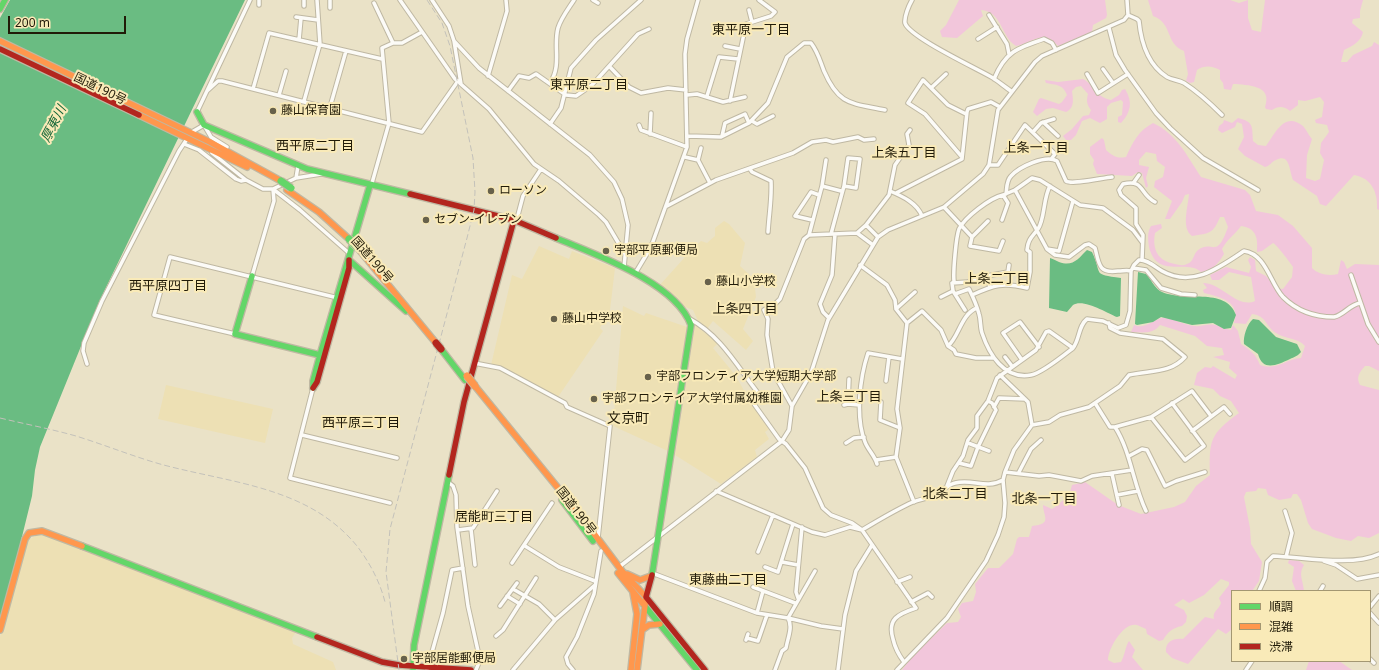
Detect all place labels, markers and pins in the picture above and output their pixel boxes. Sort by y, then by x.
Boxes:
place label: 藤山保育園 [281,104,341,118]
marker: 藤山保育園 [268,106,278,116]
place label: ローソン [499,184,547,198]
marker: ローソン [486,186,496,196]
place label: セブン-イレブン [434,213,522,227]
marker: セブン-イレブン [421,215,431,225]
place label: 宇部平原郵便局 [614,244,698,258]
marker: 宇部平原郵便局 [601,246,611,256]
place label: 藤山小学校 [716,275,776,289]
marker: 藤山小学校 [703,277,713,287]
place label: 藤山中学校 [562,312,622,326]
marker: 藤山中学校 [549,314,559,324]
place label: 宇部フロンティア大学短期大学部 [656,370,836,384]
marker: 宇部フロンティア大学短期大学部 [643,372,653,382]
place label: 宇部フロンテイア大学付属幼稚園 [602,392,782,406]
marker: 宇部フロンテイア大学付属幼稚園 [589,394,599,404]
place label: 宇部居能郵便局 [412,652,496,666]
marker: 宇部居能郵便局 [399,654,409,664]

